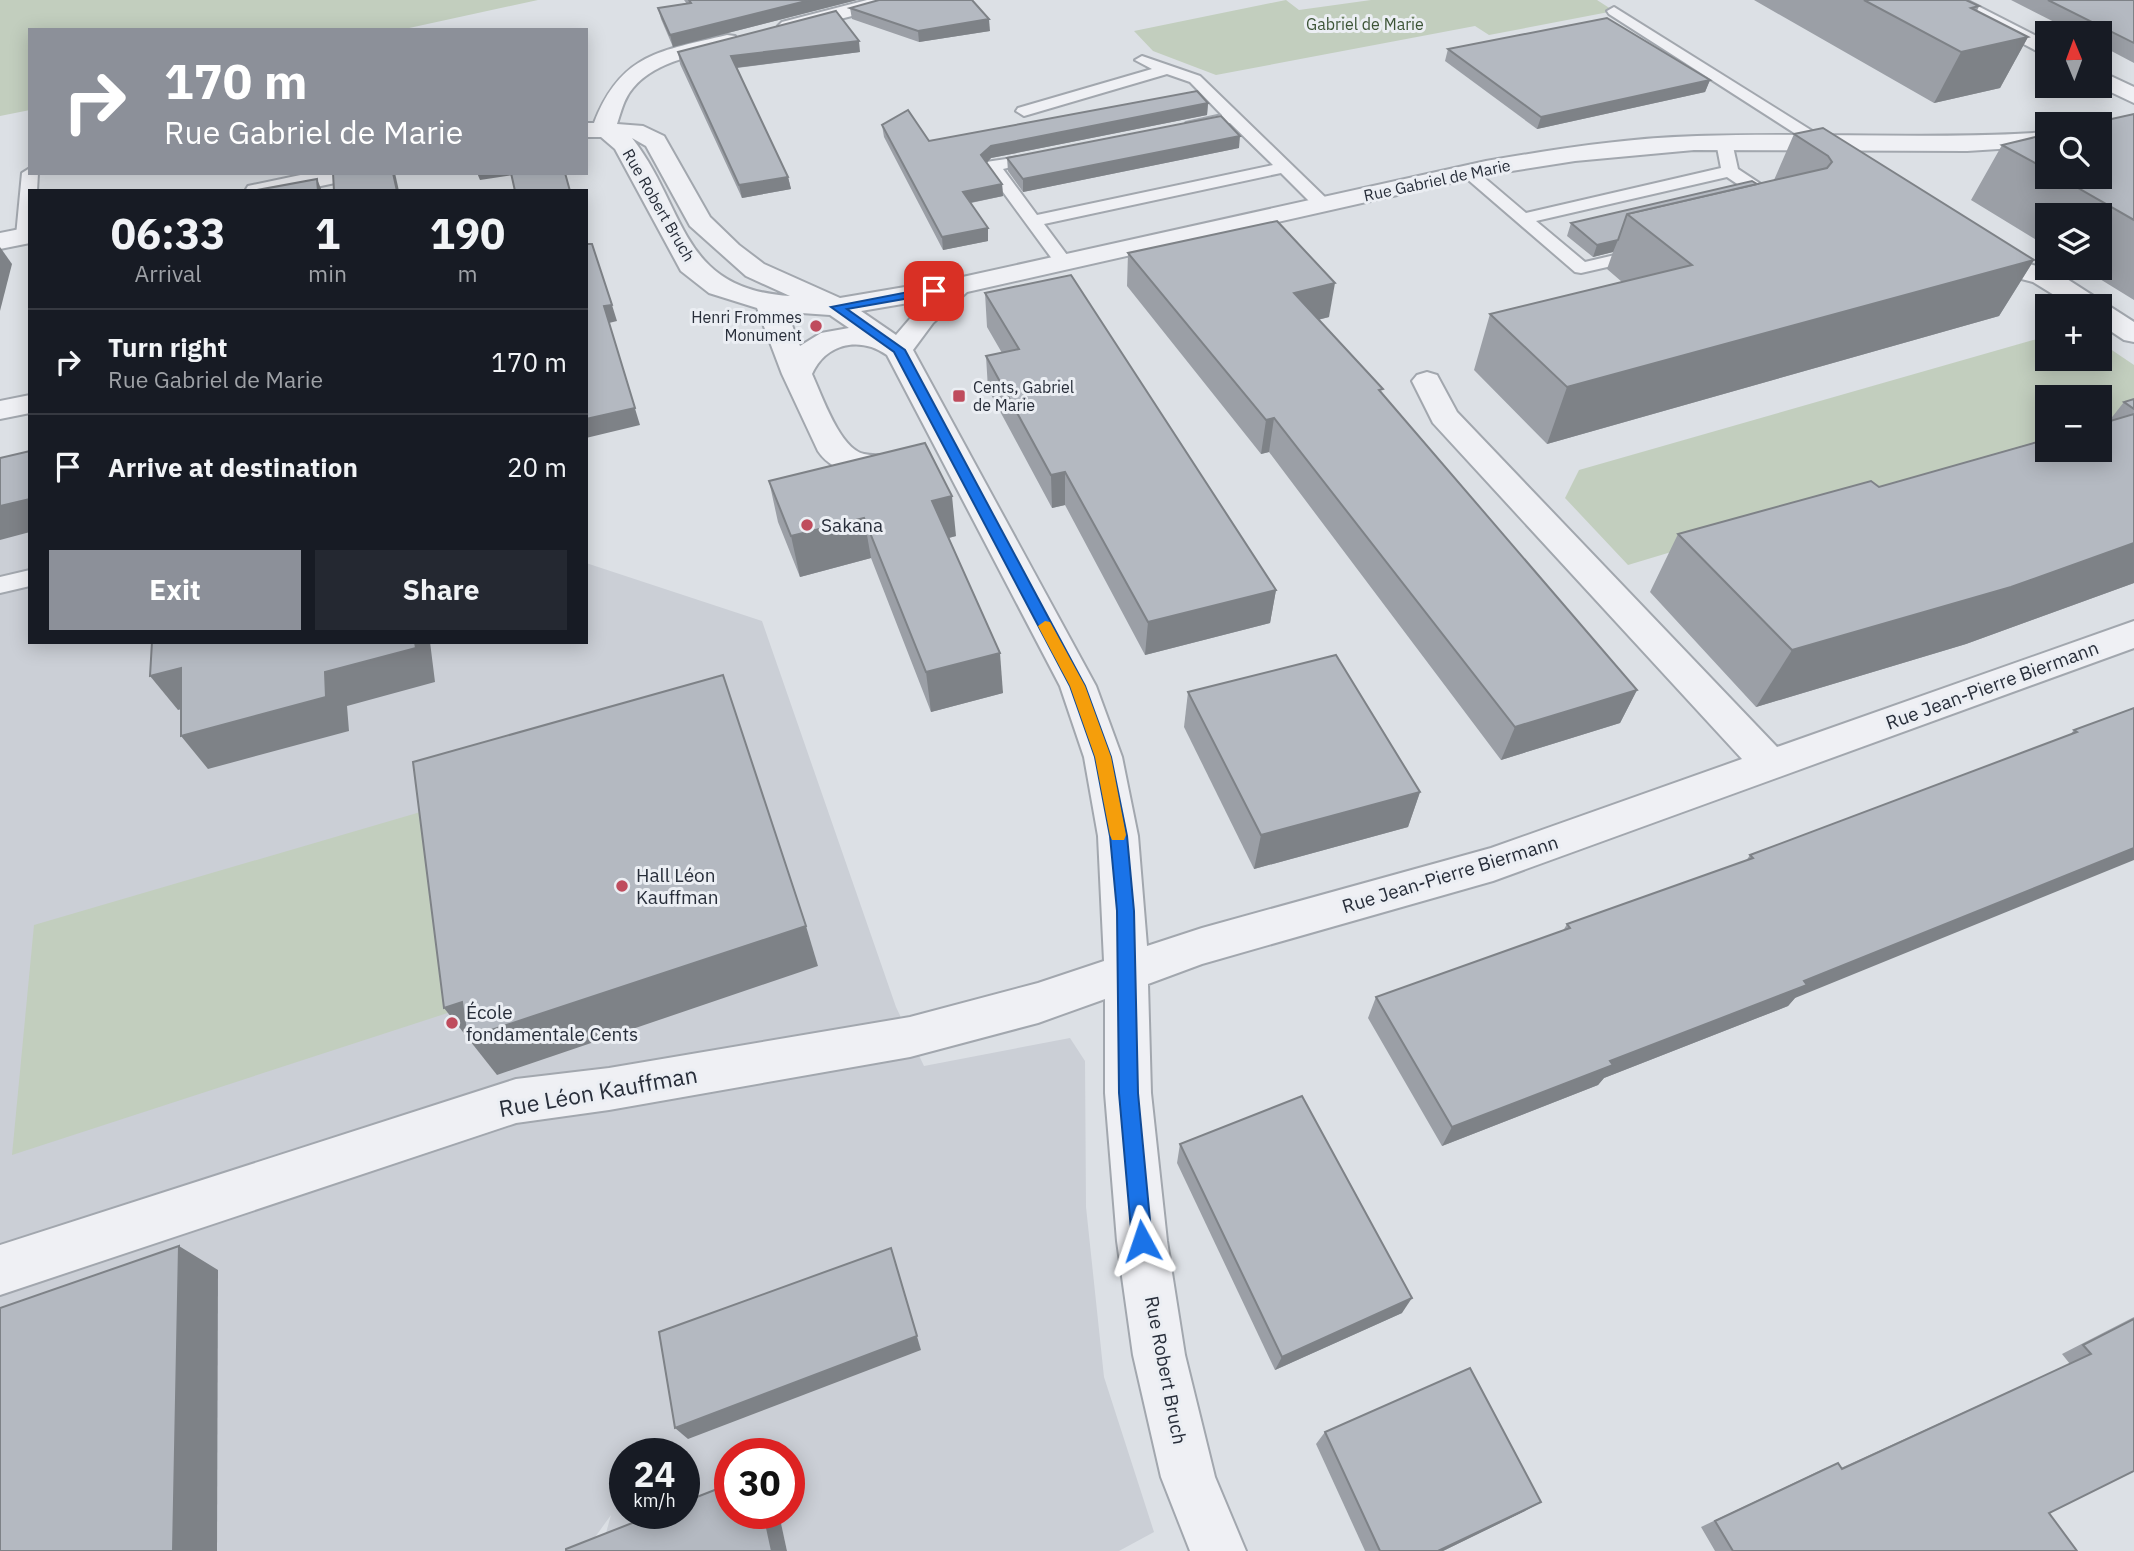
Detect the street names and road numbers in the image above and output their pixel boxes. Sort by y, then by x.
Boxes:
street label: Rue Robert Bruch [619,145,699,265]
street label: Rue Gabriel de Marie [1362,155,1512,205]
street label: Rue Jean-Pierre Biermann [1882,635,2102,735]
street label: Rue Jean-Pierre Biermann [1339,830,1561,918]
street label: Rue Léon Kauffman [496,1059,700,1123]
street label: Rue Robert Bruch [1140,1294,1192,1446]

